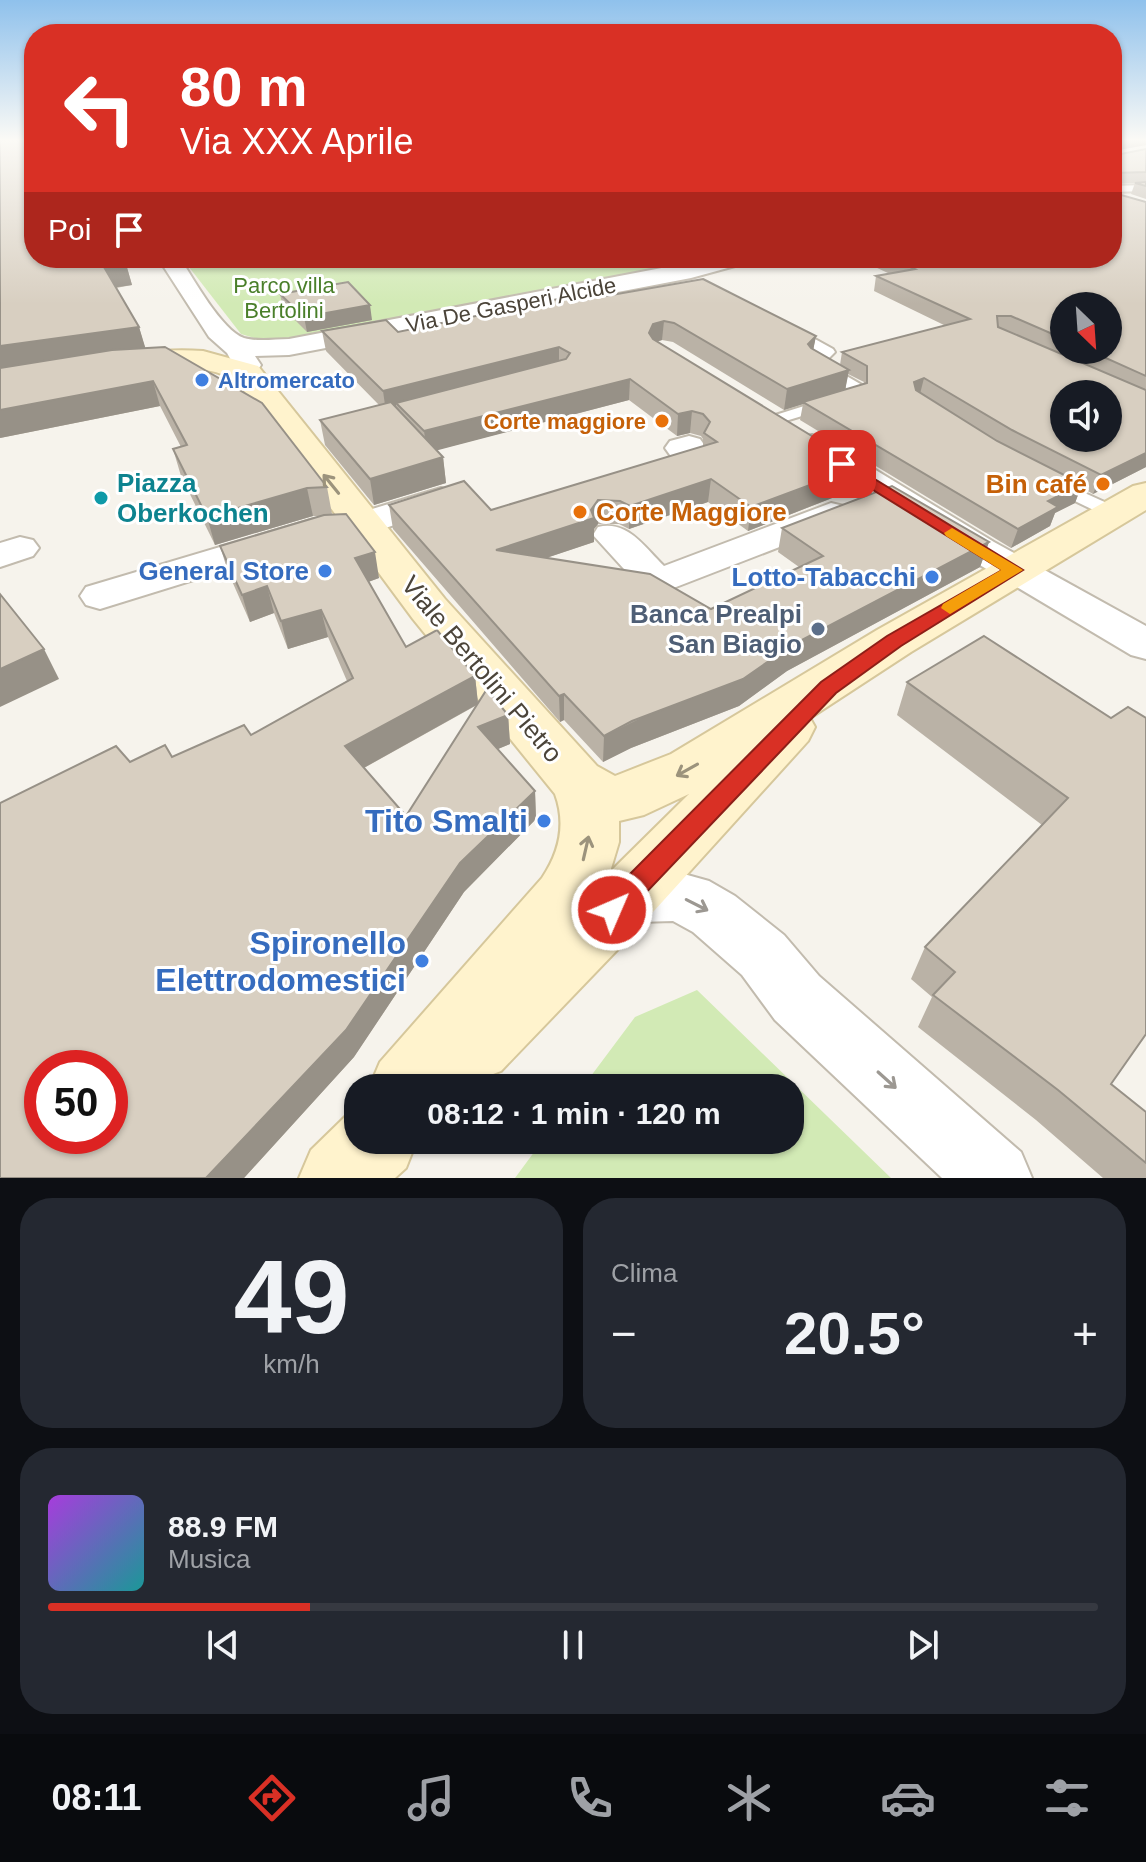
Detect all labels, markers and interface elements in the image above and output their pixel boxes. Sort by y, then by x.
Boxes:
text: 80 m [180,55,308,118]
icon: left [48,56,152,160]
text: Via XXX Aprile [180,121,413,162]
icon: arrive [107,208,151,252]
text: Poi [48,213,91,246]
street label: Via De Gasperi Alcide [404,272,618,338]
park label: Parco villa Bertolini [233,273,336,323]
north arrow [1050,292,1122,364]
map controls [1050,292,1122,452]
place label: Altromercato [218,368,355,393]
marker: Altromercato [193,371,211,389]
button: sound [1050,380,1122,452]
place label: Corte maggiore [483,409,646,434]
marker: Corte maggiore [653,412,671,430]
pin [808,430,876,498]
icon: arrive [820,442,864,486]
place label: Piazza Oberkochen [117,468,269,528]
place label: Bin café [986,469,1087,499]
one-way arrow [322,474,340,495]
marker: Bin café [1094,475,1112,493]
marker: Piazza Oberkochen [92,489,110,507]
place label: Corte Maggiore [596,497,787,527]
marker: Corte Maggiore [571,503,589,521]
place label: General Store [138,556,309,586]
marker: General Store [316,562,334,580]
place label: Lotto-Tabacchi [732,562,916,592]
marker: Lotto-Tabacchi [923,568,941,586]
street label: Viale Bertolini Pietro [395,570,569,768]
place label: Banca Prealpi San Biagio [630,599,802,659]
marker: Banca Prealpi San Biagio [809,620,827,638]
one-way arrow [676,763,700,778]
place label: Tito Smalti [365,803,528,839]
marker: Tito Smalti [535,812,553,830]
one-way arrow [579,835,594,861]
position arrow [570,868,654,952]
one-way arrow [685,898,709,913]
place label: Spironello Elettrodomestici [155,925,406,998]
marker: Spironello Elettrodomestici [413,952,431,970]
speed limit sign: 50 [24,1050,128,1154]
one-way arrow [877,1071,897,1089]
text: 08:12 · 1 min · 120 m [427,1097,721,1130]
text: 49 [234,1239,349,1355]
text: Clima [611,1258,677,1288]
text: 20.5° [784,1300,925,1367]
text: − [611,1309,637,1358]
text: + [1072,1309,1098,1358]
text: km/h [263,1349,320,1379]
text: 88.9 FM [168,1510,278,1543]
text: Musica [168,1544,250,1574]
icon: previous [201,1623,245,1667]
icon: pause [551,1623,595,1667]
icon: next [901,1623,945,1667]
icon: directions [244,1770,300,1826]
icon: music [403,1770,459,1826]
icon: phone [562,1770,618,1826]
icon: climate [721,1770,777,1826]
icon: car [880,1770,936,1826]
icon: filters [1039,1770,1095,1826]
text: 08:11 [51,1777,142,1818]

